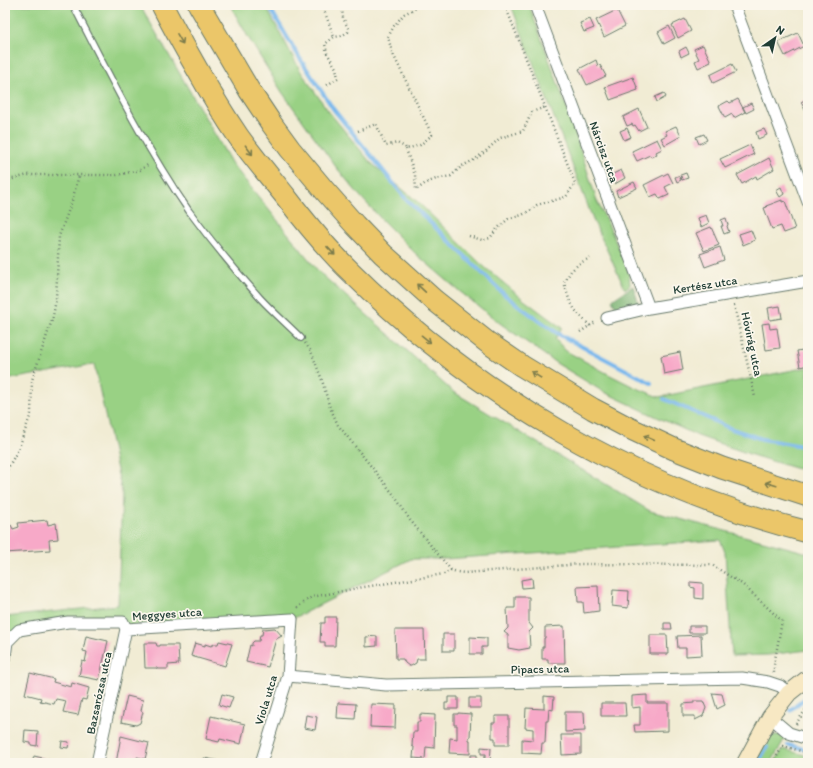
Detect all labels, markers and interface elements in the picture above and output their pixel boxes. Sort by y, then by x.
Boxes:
north arrow [755,18,795,58]
text: N [774,23,787,38]
one-way arrow [177,33,185,45]
street label: Nárcisz utca [586,119,622,185]
one-way arrow [245,144,253,155]
one-way arrow [326,246,335,256]
street label: Kertész utca [672,273,738,297]
one-way arrow [416,284,426,293]
street label: Hóvirág utca [738,311,766,378]
one-way arrow [421,334,431,343]
one-way arrow [531,371,542,379]
one-way arrow [644,434,656,441]
one-way arrow [764,480,777,487]
street label: Meggyes utca [132,605,203,623]
street label: Bazsarózsa utca [83,650,115,736]
street label: Pipacs utca [511,661,570,677]
street label: Viola utca [252,673,280,727]

